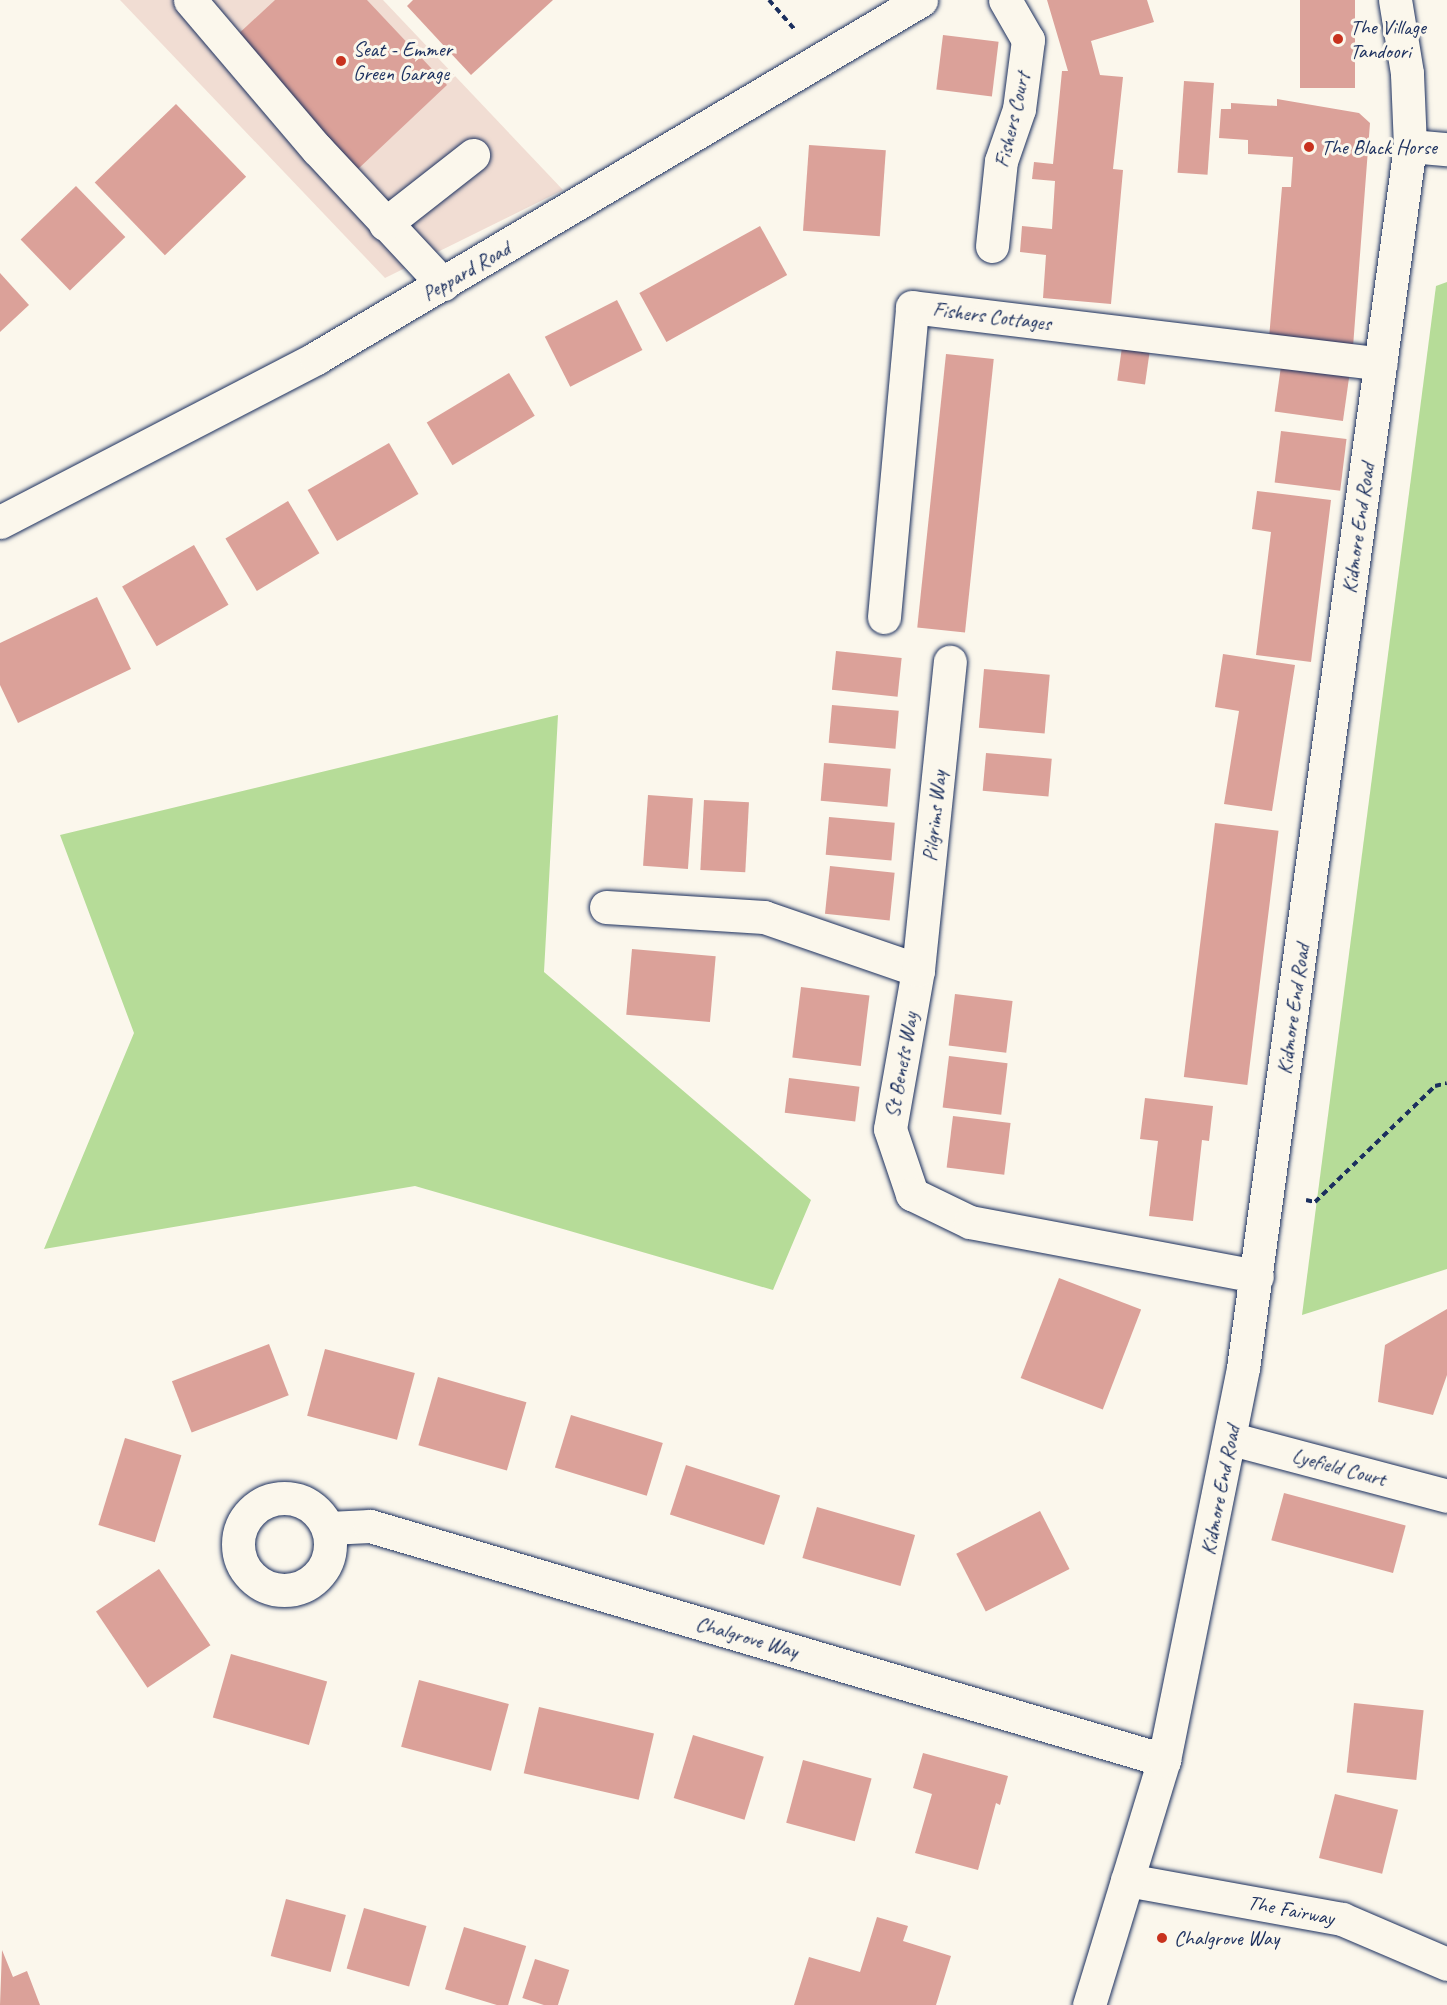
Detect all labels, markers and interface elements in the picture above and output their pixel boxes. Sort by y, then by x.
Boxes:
place label: The Village Tandoori [1350,14,1426,64]
marker: The Village Tandoori [1331,32,1345,46]
place label: Seat - Emmer Green Garage [353,36,452,86]
marker: Seat - Emmer Green Garage [334,54,348,68]
street label: Fishers Court [989,70,1035,170]
place label: The Black Horse [1321,134,1437,160]
marker: The Black Horse [1302,140,1316,154]
street label: Peppard Road [418,236,514,306]
street label: Fishers Cottages [932,296,1052,336]
street label: Kidmore End Road [1336,461,1380,595]
street label: Pilgrims Way [917,769,951,863]
street label: Kidmore End Road [1271,942,1315,1076]
street label: St Benets Way [879,1010,923,1120]
street label: Kidmore End Road [1195,1423,1245,1557]
street label: Lyefield Court [1290,1442,1388,1492]
street label: Chalgrove Way [693,1610,801,1664]
street label: The Fairway [1245,1889,1337,1931]
place label: Chalgrove Way [1174,1925,1279,1951]
marker: Chalgrove Way [1155,1931,1169,1945]

